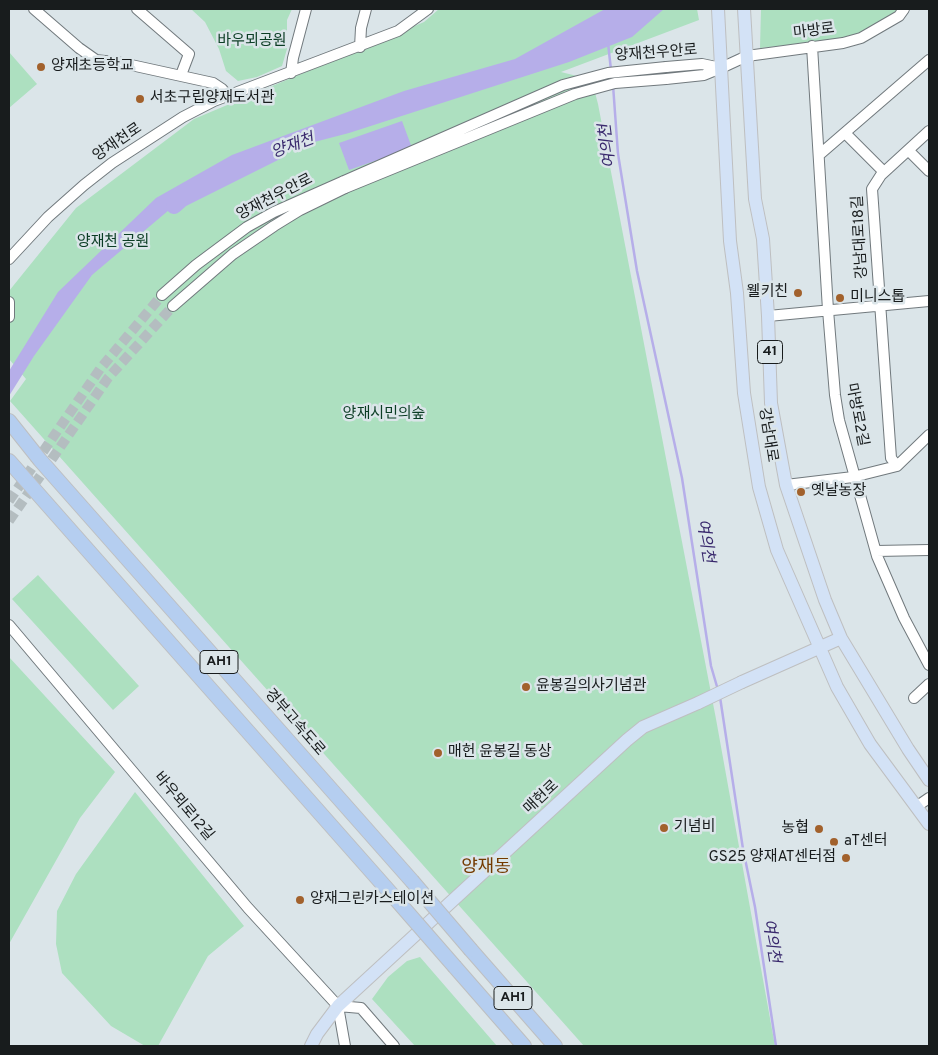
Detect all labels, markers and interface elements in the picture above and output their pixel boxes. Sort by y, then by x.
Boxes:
street label: 마방로 [792,21,836,43]
park label: 바우뫼공원 [218,33,286,51]
street label: 양재천우안로 [614,42,698,66]
place label: 양재초등학교 [51,58,134,76]
marker: 양재초등학교 [35,61,47,73]
place label: 서초구립양재도서관 [150,90,274,108]
marker: 서초구립양재도서관 [134,93,146,105]
street label: 양재천로 [90,120,146,166]
water label: 여의천 [597,123,621,169]
water label: 양재천 [269,130,317,164]
street label: 양재천우안로 [234,171,316,225]
street label: 강남대로18길 [850,195,872,279]
park label: 양재천 공원 [77,234,149,252]
place label: 웰키친 [747,284,788,302]
marker: 웰키친 [792,287,804,299]
place label: 미니스톱 [850,289,905,307]
marker: 미니스톱 [834,292,846,304]
road number: 41 [758,341,782,364]
street label: 마방로2길 [841,382,871,448]
park label: 양재시민의숲 [343,406,425,424]
street label: 강남대로 [754,406,780,464]
place label: 옛날농장 [811,483,866,501]
marker: 옛날농장 [795,486,807,498]
water label: 여의천 [691,518,717,564]
road number: AH1 [200,650,238,674]
place label: 윤봉길의사기념관 [536,678,646,696]
marker: 윤봉길의사기념관 [520,681,532,693]
street label: 경부고속도로 [260,686,328,760]
place label: 매헌 윤봉길 동상 [448,744,552,762]
marker: 매헌 윤봉길 동상 [432,747,444,759]
street label: 바우뫼로12길 [149,769,217,845]
street label: 매헌로 [521,777,563,819]
place label: 기념비 [674,819,715,837]
place label: 농협 [781,820,809,838]
marker: 기념비 [658,822,670,834]
marker: 농협 [813,823,825,835]
place label: aT센터 [844,833,887,851]
marker: aT센터 [828,836,840,848]
place label: GS25 양재AT센터점 [709,849,836,867]
marker: GS25 양재AT센터점 [840,852,852,864]
district label: 양재동 [461,857,511,879]
place label: 양재그린카스테이션 [310,891,434,909]
marker: 양재그린카스테이션 [294,894,306,906]
water label: 여의천 [757,918,783,964]
road number: AH1 [494,986,532,1010]

